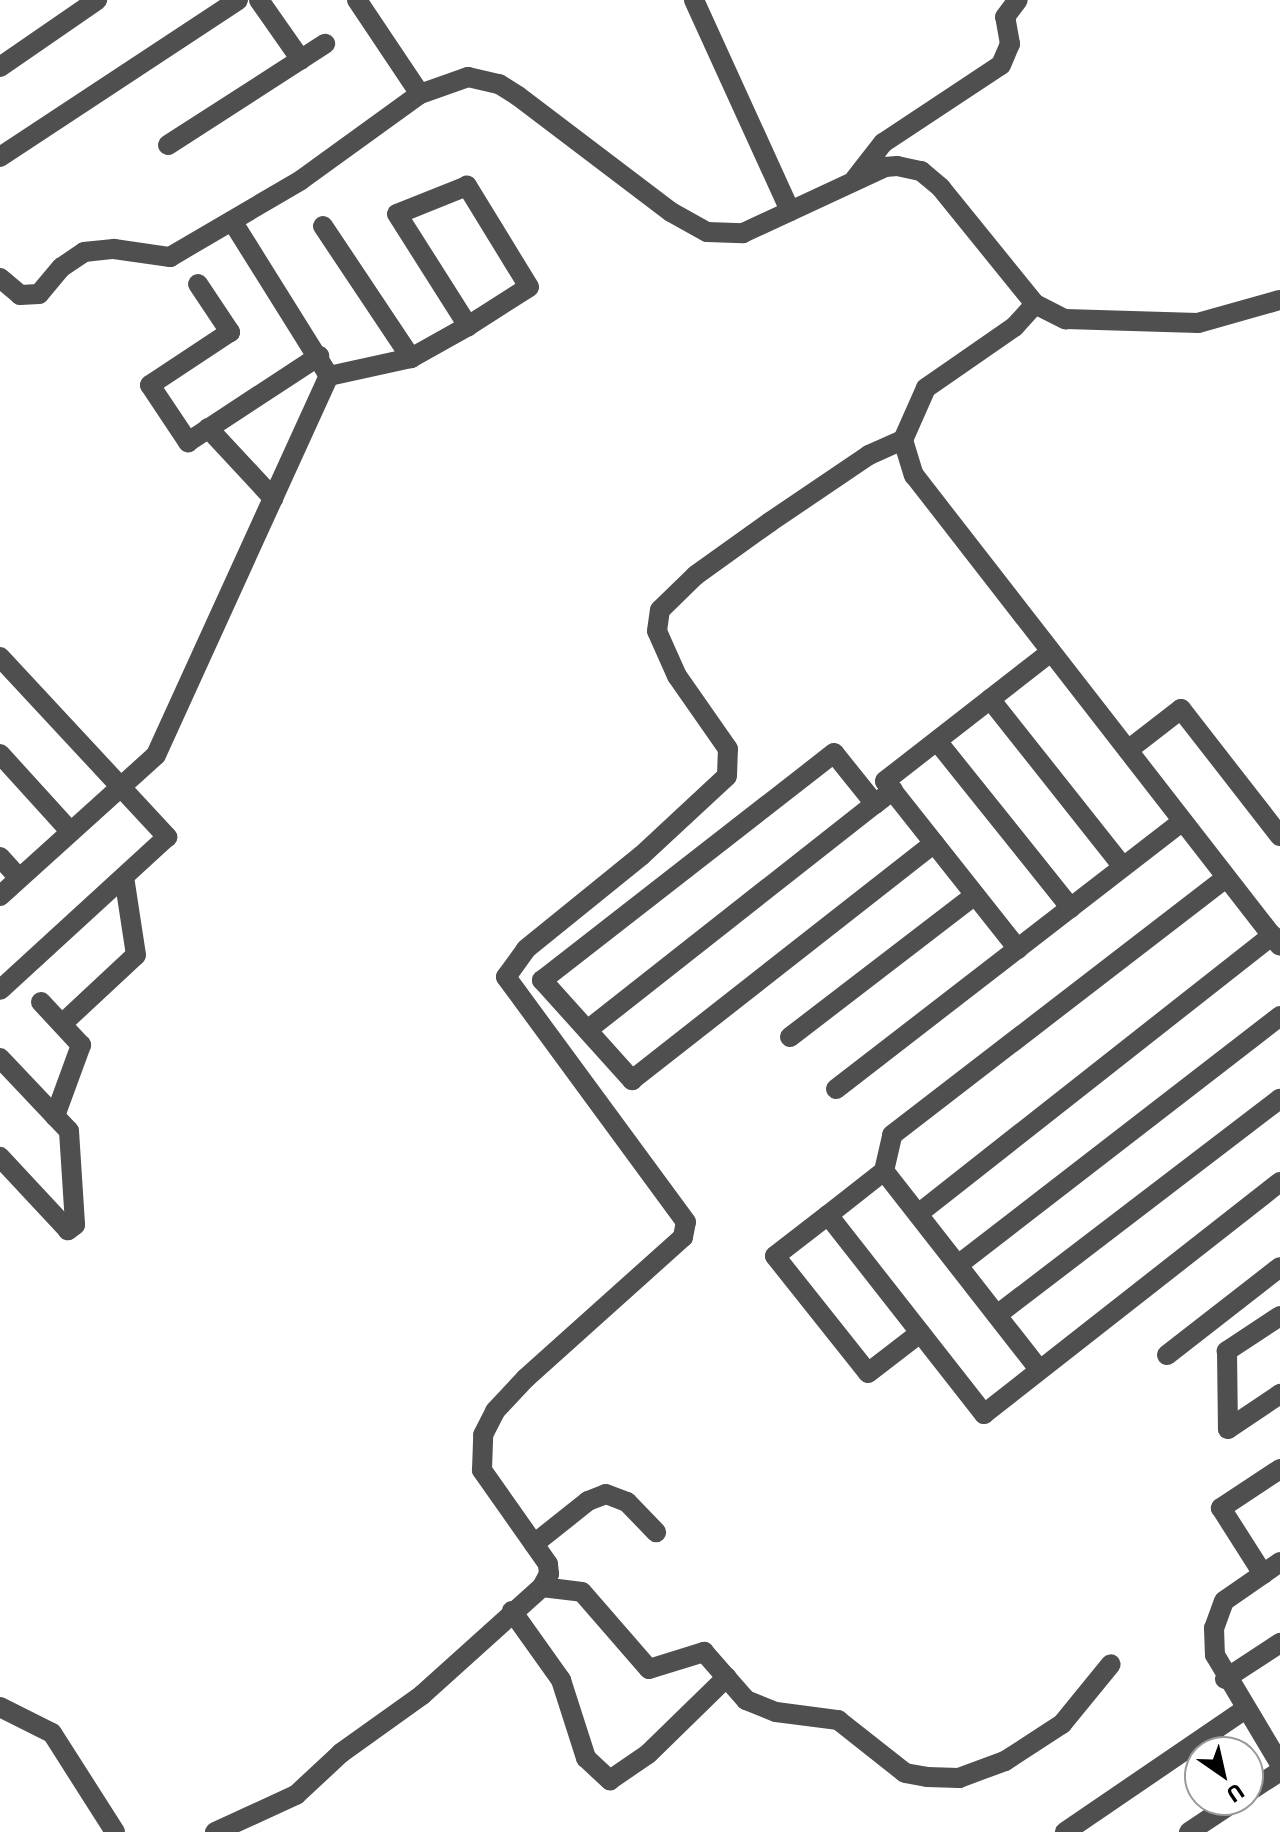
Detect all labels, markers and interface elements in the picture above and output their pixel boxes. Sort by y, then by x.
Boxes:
north arrow [1184,1736,1264,1816]
text: U [1223,1779,1250,1809]

